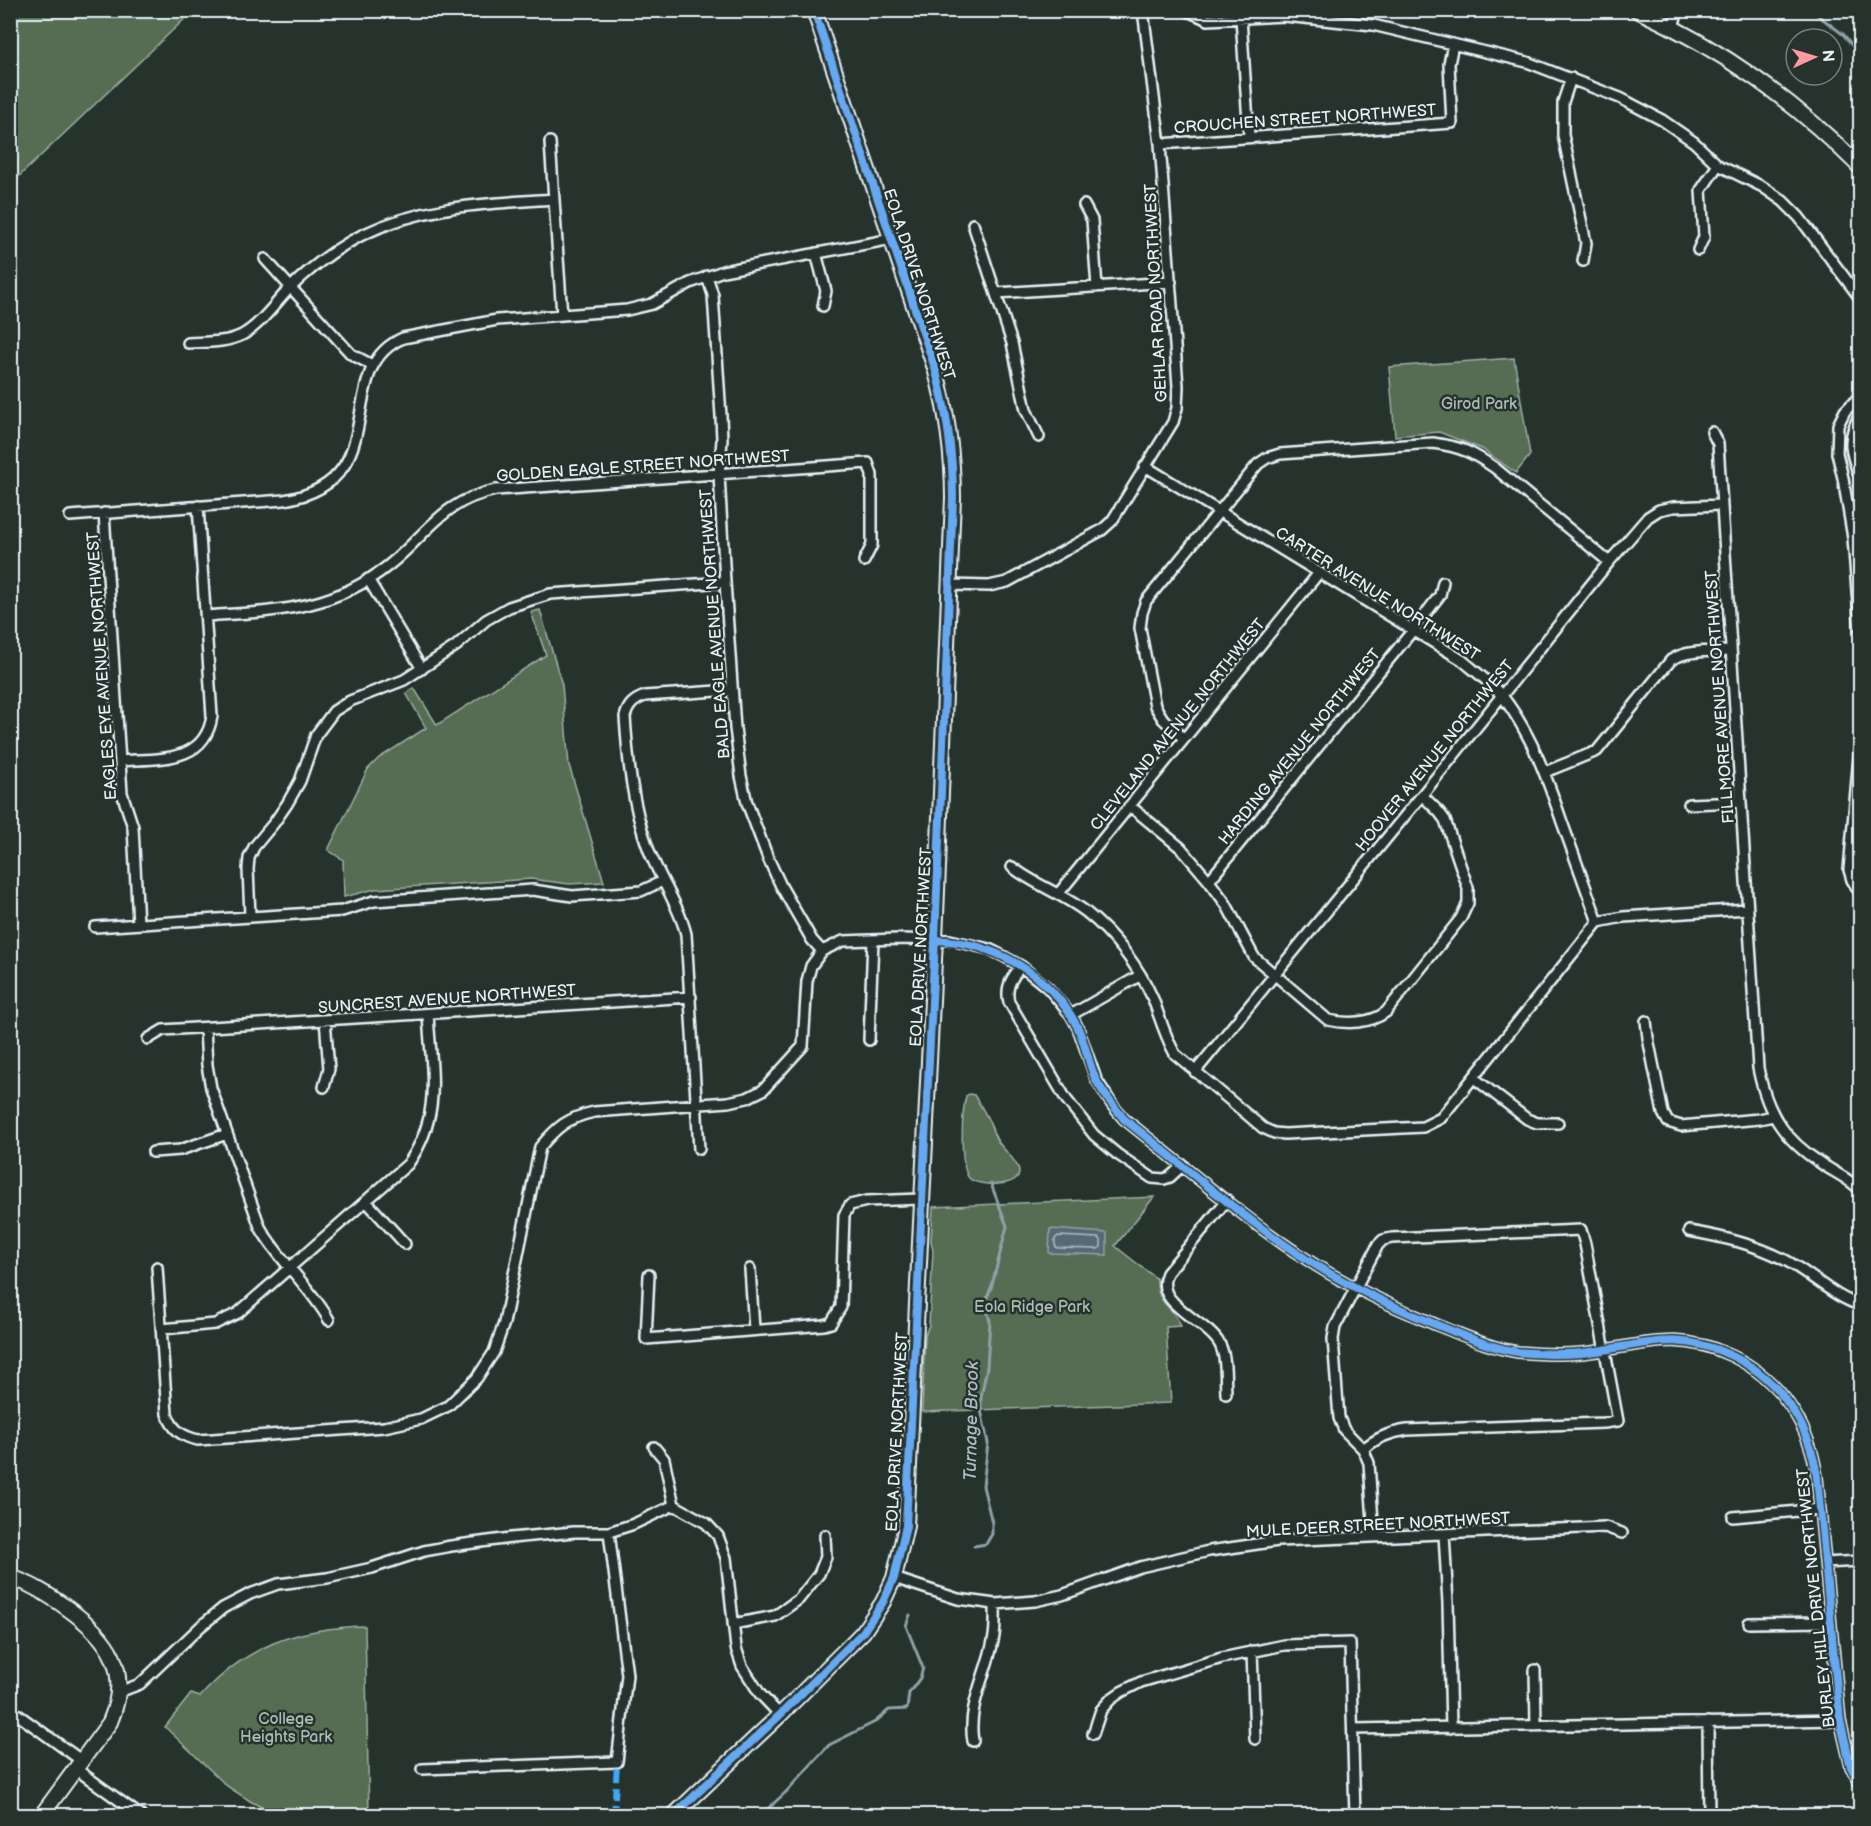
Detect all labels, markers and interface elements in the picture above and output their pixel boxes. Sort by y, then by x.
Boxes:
north arrow [1784,27,1844,87]
text: N [1818,49,1837,63]
street label: CROUCHEN STREET NORTHWEST [1173,101,1437,138]
street label: GEHLAR ROAD NORTHWEST [1141,183,1172,403]
street label: EOLA DRIVE NORTHWEST [879,187,959,383]
park label: Girod Park [1441,395,1517,414]
street label: GOLDEN EAGLE STREET NORTHWEST [496,447,791,486]
street label: BALD EAGLE AVENUE NORTHWEST [697,488,734,759]
street label: CARTER AVENUE NORTHWEST [1272,523,1483,665]
street label: EAGLES EYE AVENUE NORTHWEST [84,531,121,801]
street label: FILLMORE AVENUE NORTHWEST [1702,569,1739,824]
street label: CLEVELAND AVENUE NORTHWEST [1087,615,1270,835]
street label: HARDING AVENUE NORTHWEST [1215,645,1385,849]
street label: HOOVER AVENUE NORTHWEST [1352,656,1518,855]
street label: EOLA DRIVE NORTHWEST [907,846,936,1047]
street label: SUNCREST AVENUE NORTHWEST [317,981,577,1018]
park label: Eola Ridge Park [974,1298,1090,1317]
street label: EOLA DRIVE NORTHWEST [883,1331,912,1532]
water label: Turnage Brook [960,1360,983,1481]
street label: BURLEY HILL DRIVE NORTHWEST [1793,1467,1840,1729]
street label: MULE DEER STREET NORTHWEST [1246,1509,1511,1542]
park label: College Heights Park [240,1710,332,1747]

